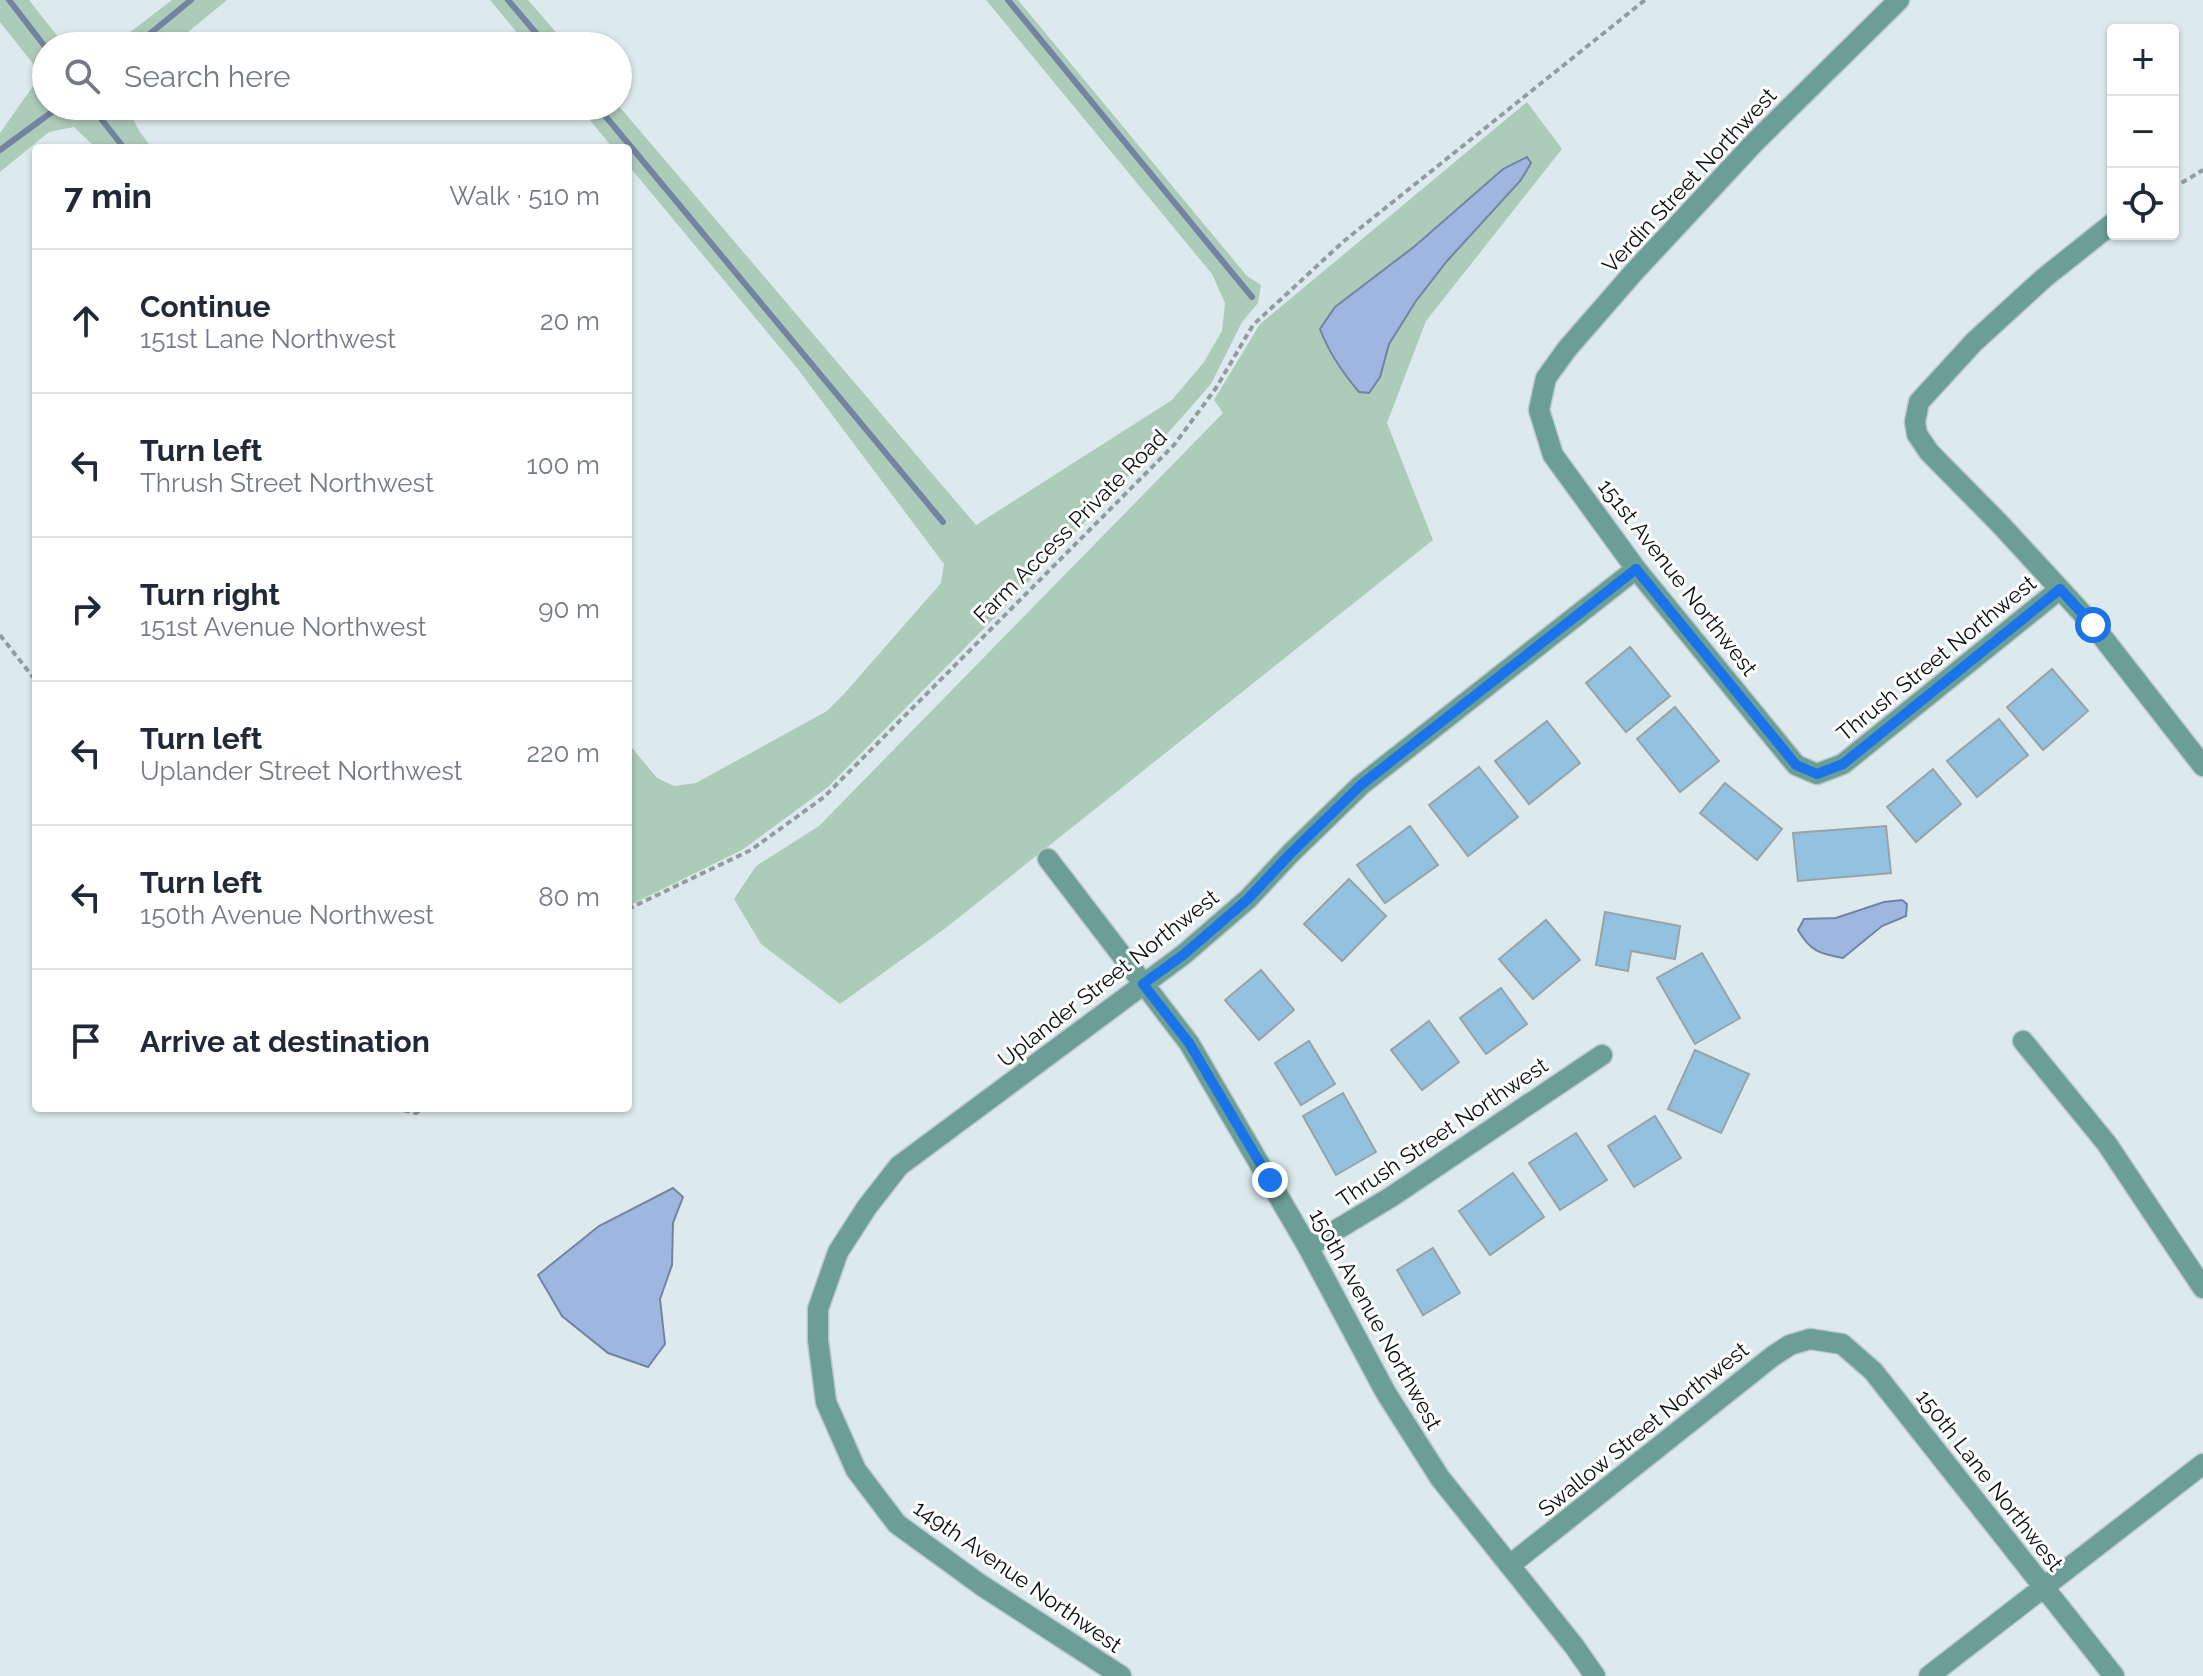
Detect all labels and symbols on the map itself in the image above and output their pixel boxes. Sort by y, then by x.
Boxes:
street label: Verdin Street Northwest [1597,82,1782,278]
street label: Farm Access Private Road [968,424,1172,628]
street label: 151st Avenue Northwest [1593,473,1763,681]
street label: Thrush Street Northwest [1831,569,2041,746]
route start [2075,607,2111,643]
street label: Uplander Street Northwest [993,883,1224,1072]
street label: Thrush Street Northwest [1332,1051,1553,1212]
route end [1252,1162,1288,1198]
street label: 150th Avenue Northwest [1304,1204,1448,1435]
street label: Swallow Street Northwest [1533,1336,1754,1522]
street label: 150th Lane Northwest [1911,1384,2069,1576]
street label: 149th Avenue Northwest [909,1494,1128,1658]

